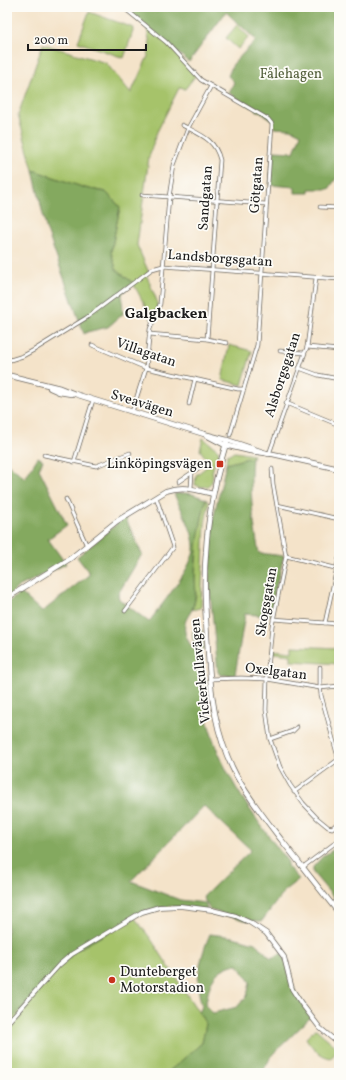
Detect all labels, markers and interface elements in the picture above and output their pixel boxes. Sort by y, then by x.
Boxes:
scale bar [28,26,146,52]
text: 200 m [34,33,68,49]
park label: Fålehagen [260,65,322,84]
street label: Götgatan [246,156,268,214]
street label: Sandgatan [194,165,218,231]
street label: Landsborgsgatan [167,246,273,272]
district label: Galgbacken [125,304,207,325]
street label: Alsborgsgatan [260,330,306,420]
street label: Villagatan [113,334,179,372]
street label: Sveavägen [108,385,176,423]
place label: Linköpingsvägen [107,455,212,474]
marker: Linköpingsvägen [215,459,225,469]
street label: Skogsgatan [252,566,282,638]
street label: Vickerkullavägen [186,617,216,725]
street label: Oxelgatan [244,659,308,685]
place label: Dunteberget Motorstadion [120,963,204,998]
marker: Dunteberget Motorstadion [107,975,117,985]

